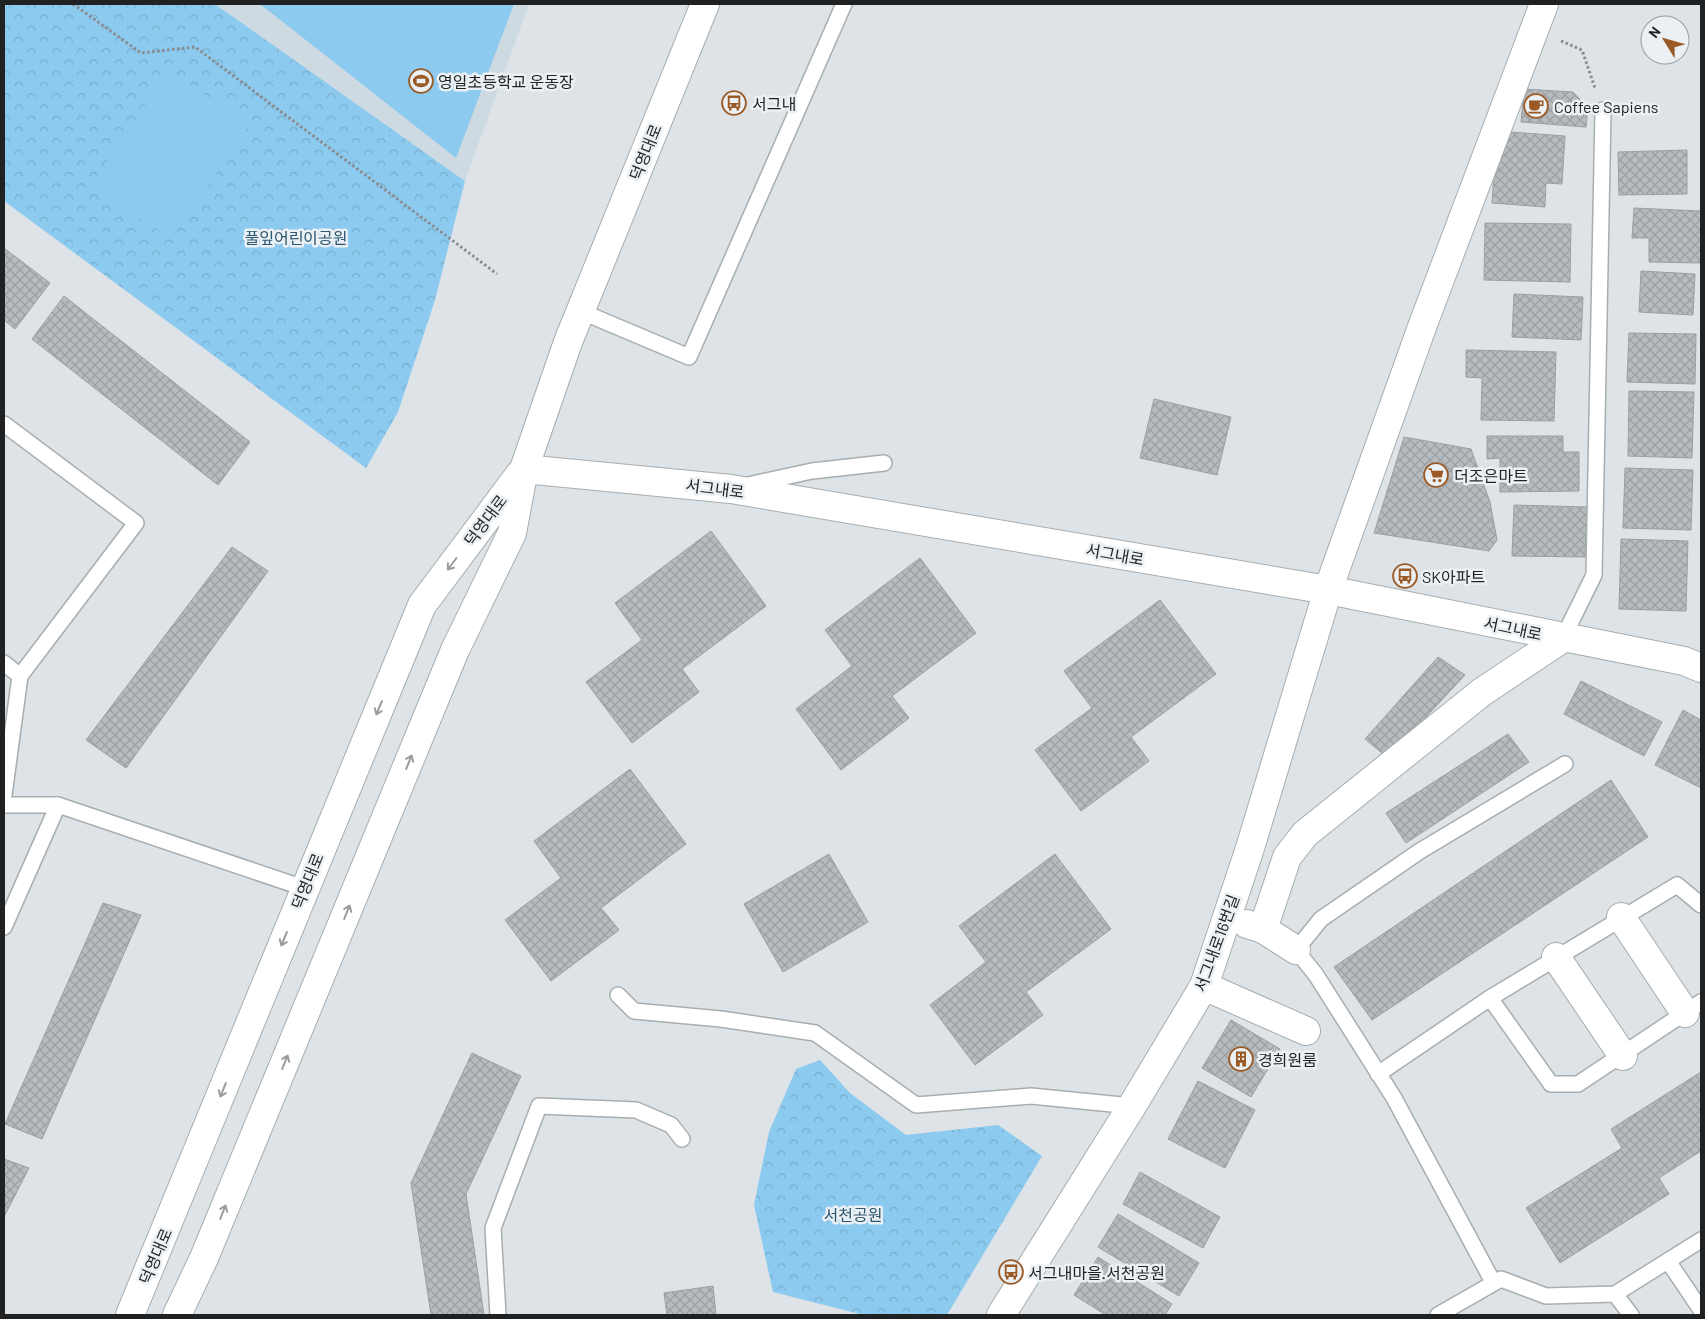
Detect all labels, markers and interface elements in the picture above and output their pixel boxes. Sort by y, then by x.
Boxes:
north arrow [1640,15,1690,65]
text: N [1645,23,1664,41]
sports icon: 영일초등학교 운동장 [408,68,434,94]
place label: 영일초등학교 운동장 [438,72,574,91]
bus stop icon: 서그내 [721,90,747,116]
cafe icon: Coffee Sapiens [1523,93,1549,119]
place label: 서그내 [752,94,796,113]
place label: Coffee Sapiens [1554,97,1658,116]
street label: 덕영대로 [625,121,665,183]
park label: 풀잎어린이공원 [244,228,348,247]
supermarket icon: 더조은마트 [1423,462,1449,488]
place label: 더조은마트 [1454,466,1528,485]
street label: 서그내로 [685,475,746,501]
street label: 덕영대로 [460,491,510,549]
street label: 서그내로 [1084,540,1146,569]
one-way arrow [447,557,458,570]
bus stop icon: SK아파트 [1392,563,1418,589]
place label: SK아파트 [1422,567,1485,586]
street label: 서그내로 [1482,613,1544,643]
one-way arrow [374,700,383,715]
one-way arrow [405,755,414,770]
street label: 덕영대로 [287,850,327,912]
street label: 서그내로16번길 [1190,892,1242,994]
one-way arrow [343,905,352,920]
one-way arrow [278,931,288,946]
building icon: 경희원룸 [1228,1046,1254,1072]
place label: 경희원룸 [1258,1050,1317,1069]
one-way arrow [280,1055,290,1070]
one-way arrow [217,1082,227,1097]
one-way arrow [219,1205,228,1220]
park label: 서천공원 [824,1205,882,1224]
street label: 덕영대로 [135,1225,175,1287]
bus stop icon: 서그내마을.서천공원 [998,1259,1024,1285]
place label: 서그내마을.서천공원 [1028,1263,1165,1282]

